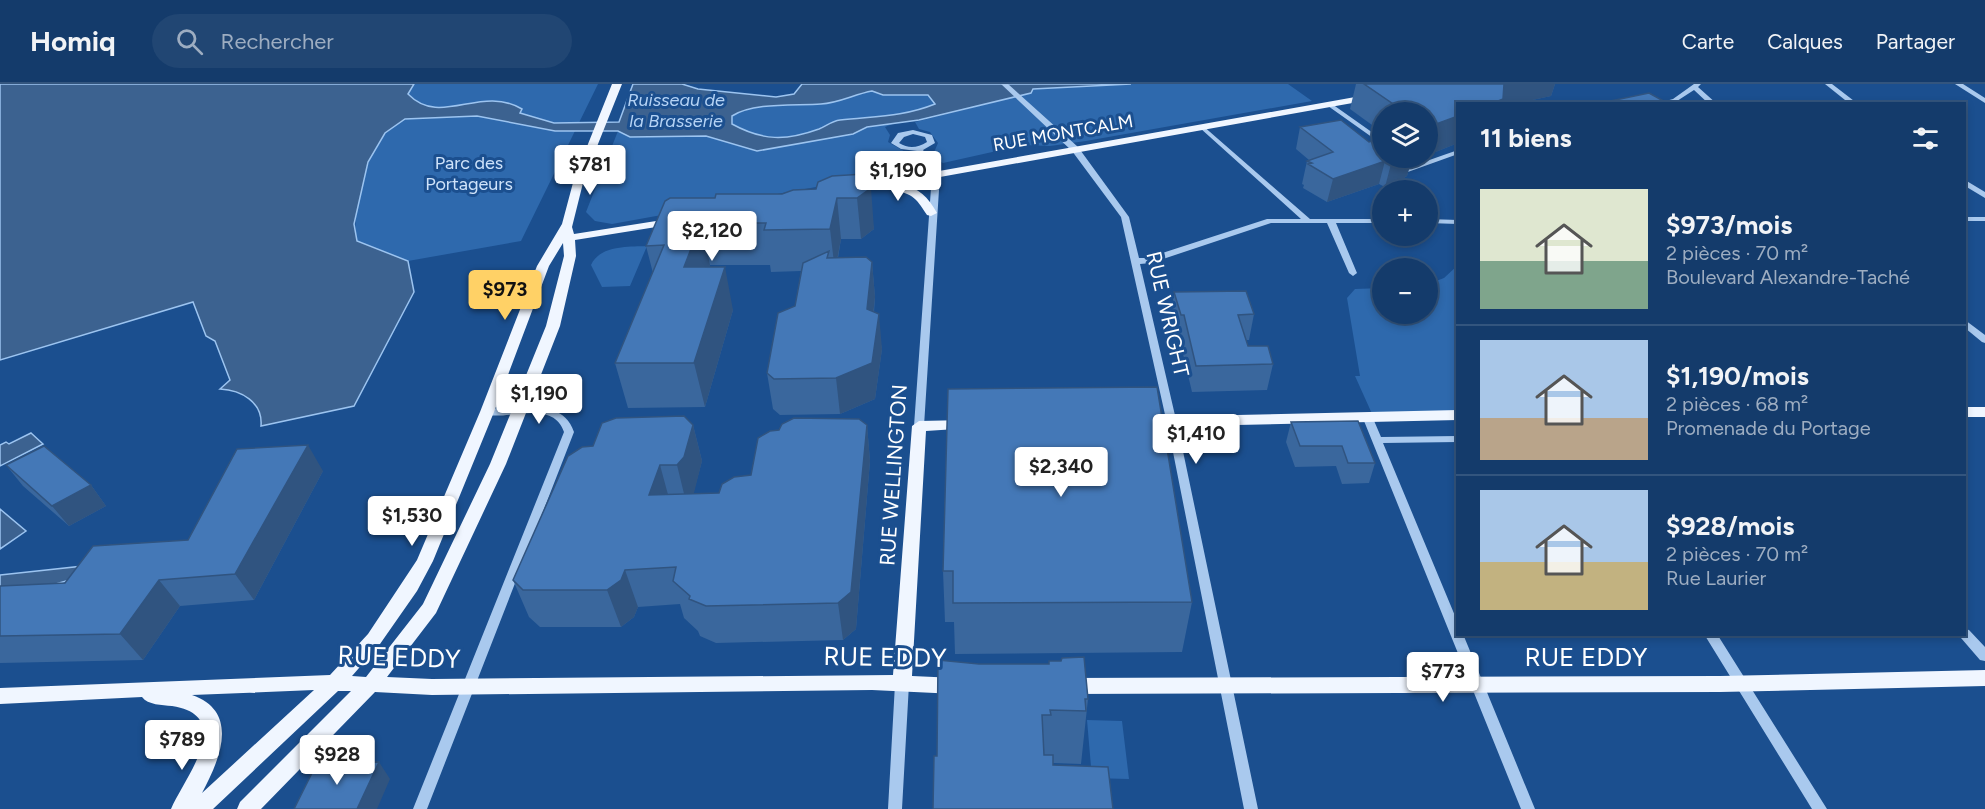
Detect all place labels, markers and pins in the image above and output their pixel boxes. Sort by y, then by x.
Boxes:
pin: $781 [554,145,626,196]
pin: $1,190 [849,151,947,202]
pin: $2,120 [663,211,761,262]
pin: $973 [469,270,541,321]
pin: $1,190 [490,374,588,425]
pin: $1,410 [1147,414,1245,465]
pin: $2,340 [1012,447,1110,498]
pin: $1,530 [363,496,461,547]
pin: $773 [1407,652,1479,703]
pin: $789 [146,720,218,771]
pin: $928 [301,735,373,786]

